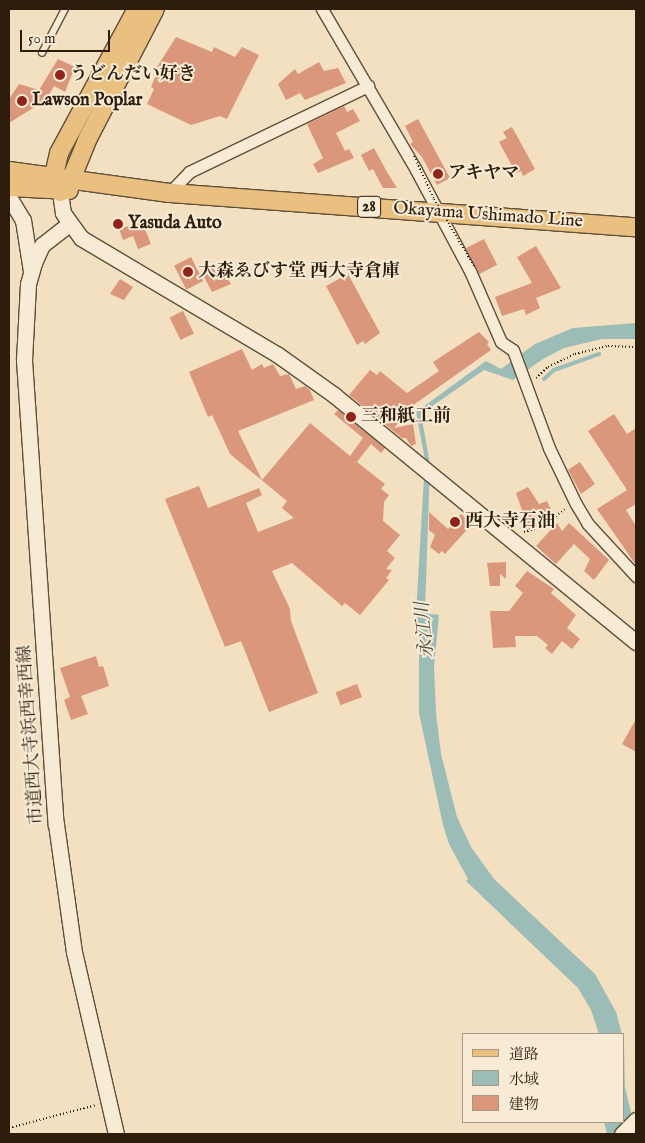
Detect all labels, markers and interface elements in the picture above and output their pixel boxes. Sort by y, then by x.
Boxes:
scale bar [22,20,112,52]
text: 50 m [28,29,56,48]
place label: うどんだい好き [70,64,196,86]
marker: うどんだい好き [54,69,66,81]
place label: Lawson Poplar [32,90,142,112]
marker: Lawson Poplar [16,95,28,107]
place label: アキヤマ [448,163,520,185]
marker: アキヤマ [432,168,444,180]
road number: 28 [356,193,382,220]
street label: Okayama Ushimado Line [392,199,584,233]
place label: Yasuda Auto [128,213,222,235]
marker: Yasuda Auto [112,218,124,230]
place label: 大森ゑびす堂 西大寺倉庫 [198,261,400,283]
marker: 大森ゑびす堂 西大寺倉庫 [182,266,194,278]
place label: 三和紙工前 [361,406,451,428]
marker: 三和紙工前 [345,411,357,423]
place label: 西大寺石油 [465,511,555,533]
marker: 西大寺石油 [449,516,461,528]
water label: 永江川 [412,601,440,659]
street label: 市道西大寺浜西幸西線 [15,644,49,826]
legend [462,1033,625,1123]
text: 道路 [509,1045,539,1064]
text: 水域 [509,1070,539,1089]
text: 建物 [509,1095,539,1114]

